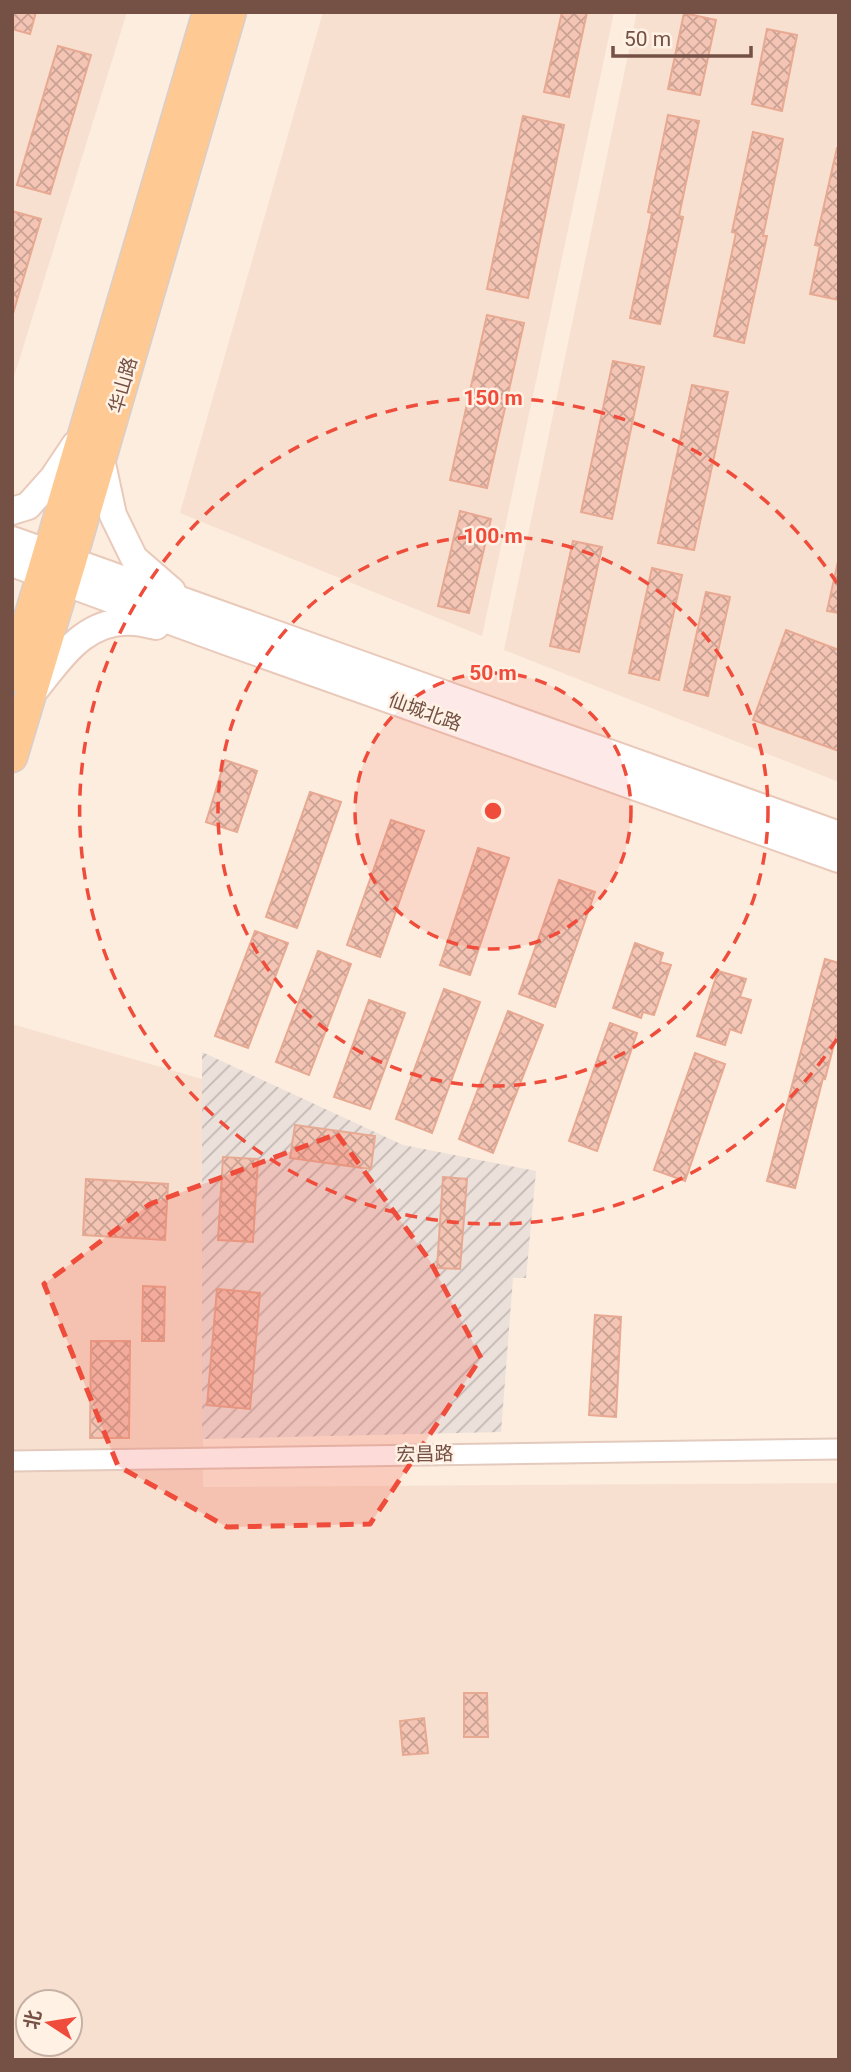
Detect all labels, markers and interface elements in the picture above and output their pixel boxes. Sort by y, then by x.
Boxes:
scale bar [613,14,751,58]
text: 50 m [624,27,671,51]
street label: 华山路 [104,354,142,416]
text: 150 m [463,386,523,410]
text: 100 m [463,524,523,548]
text: 50 m [469,661,517,685]
street label: 仙城北路 [385,688,465,736]
centre of rings [481,799,505,823]
street label: 宏昌路 [396,1442,454,1466]
north arrow [14,1988,84,2058]
text: 北 [20,2008,46,2031]

